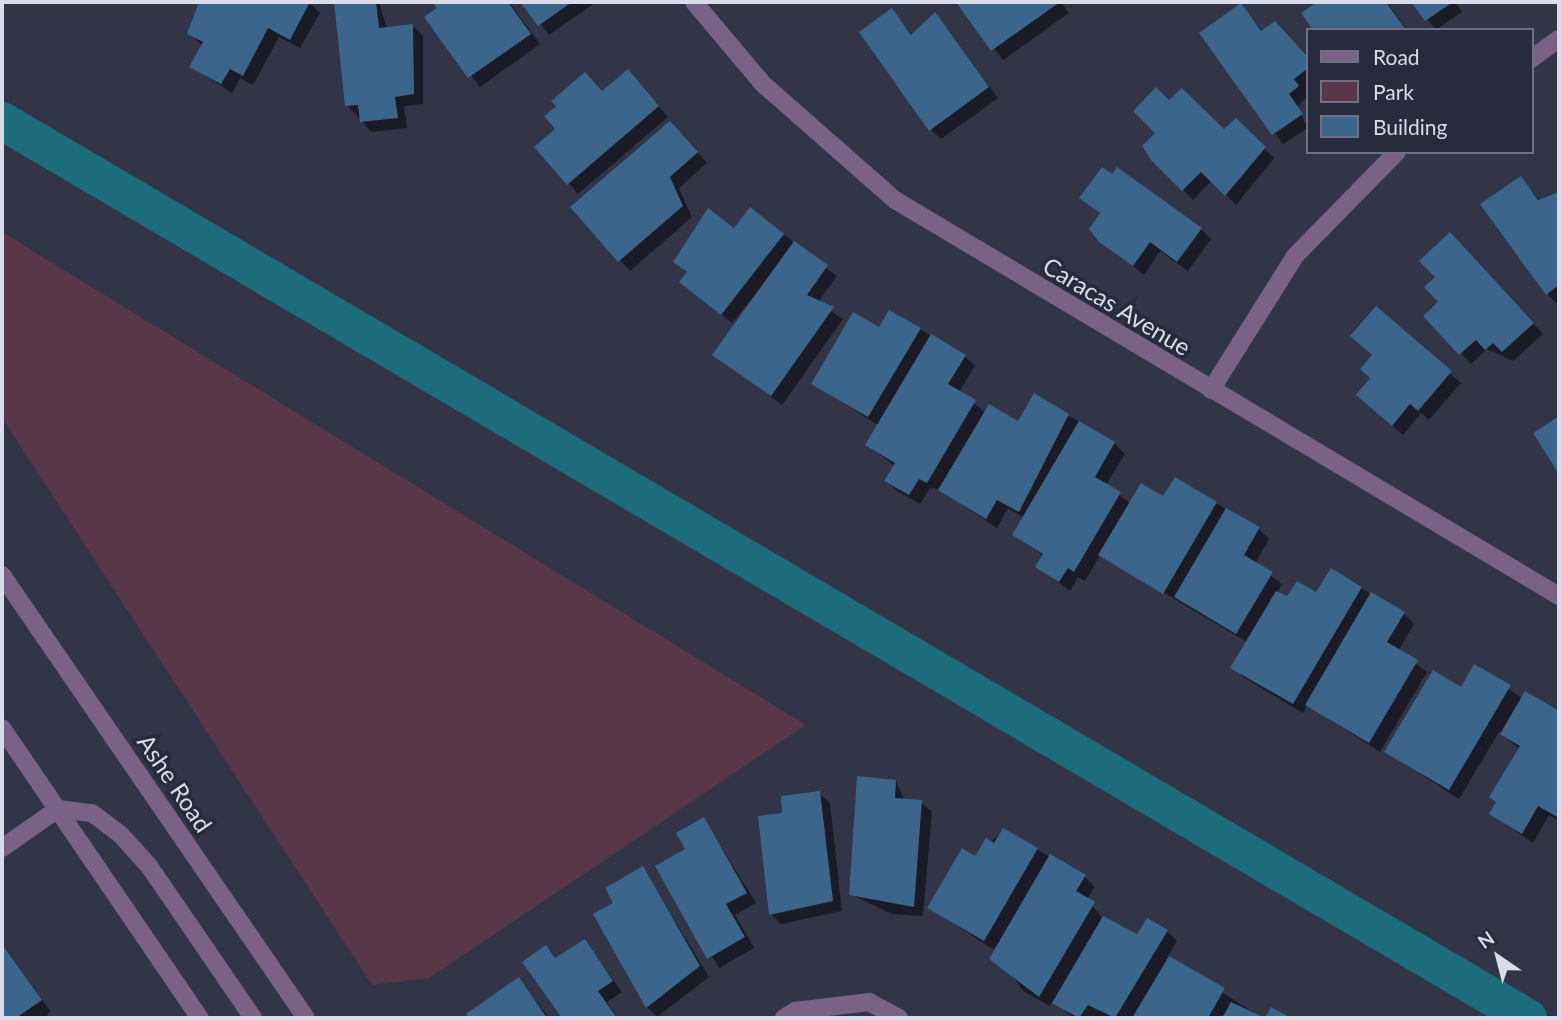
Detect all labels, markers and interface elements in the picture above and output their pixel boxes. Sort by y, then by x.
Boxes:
legend [1306,28,1533,154]
text: Road [1373,44,1420,69]
text: Park [1373,79,1414,104]
text: Building [1373,114,1448,139]
street label: Caracas Avenue [1038,250,1196,362]
street label: Ashe Road [132,728,218,838]
north arrow [1463,922,1533,992]
text: N [1473,926,1498,953]

